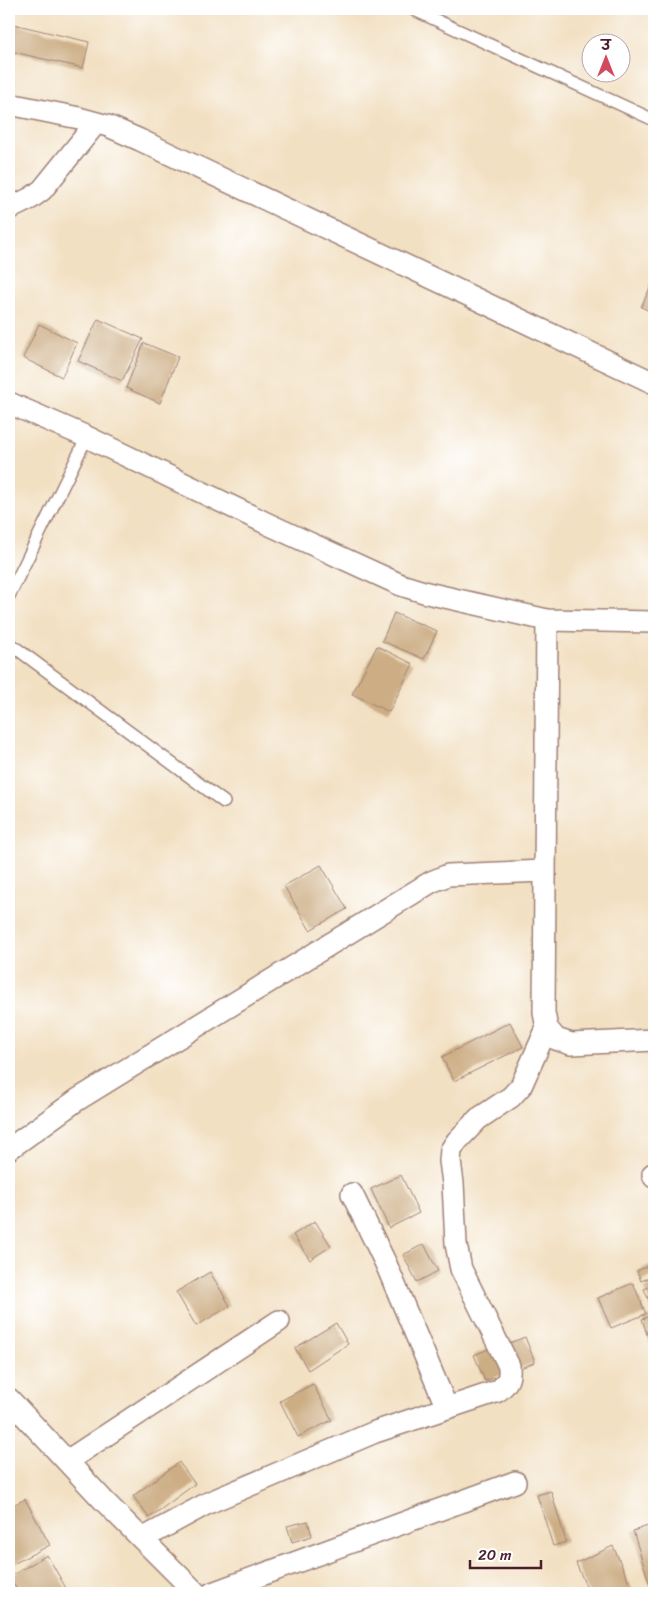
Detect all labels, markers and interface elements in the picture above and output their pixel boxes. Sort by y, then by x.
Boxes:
north arrow [580,32,630,82]
text: उ [599,33,612,58]
scale bar [470,1537,542,1569]
text: 20 m [478,1542,512,1568]

